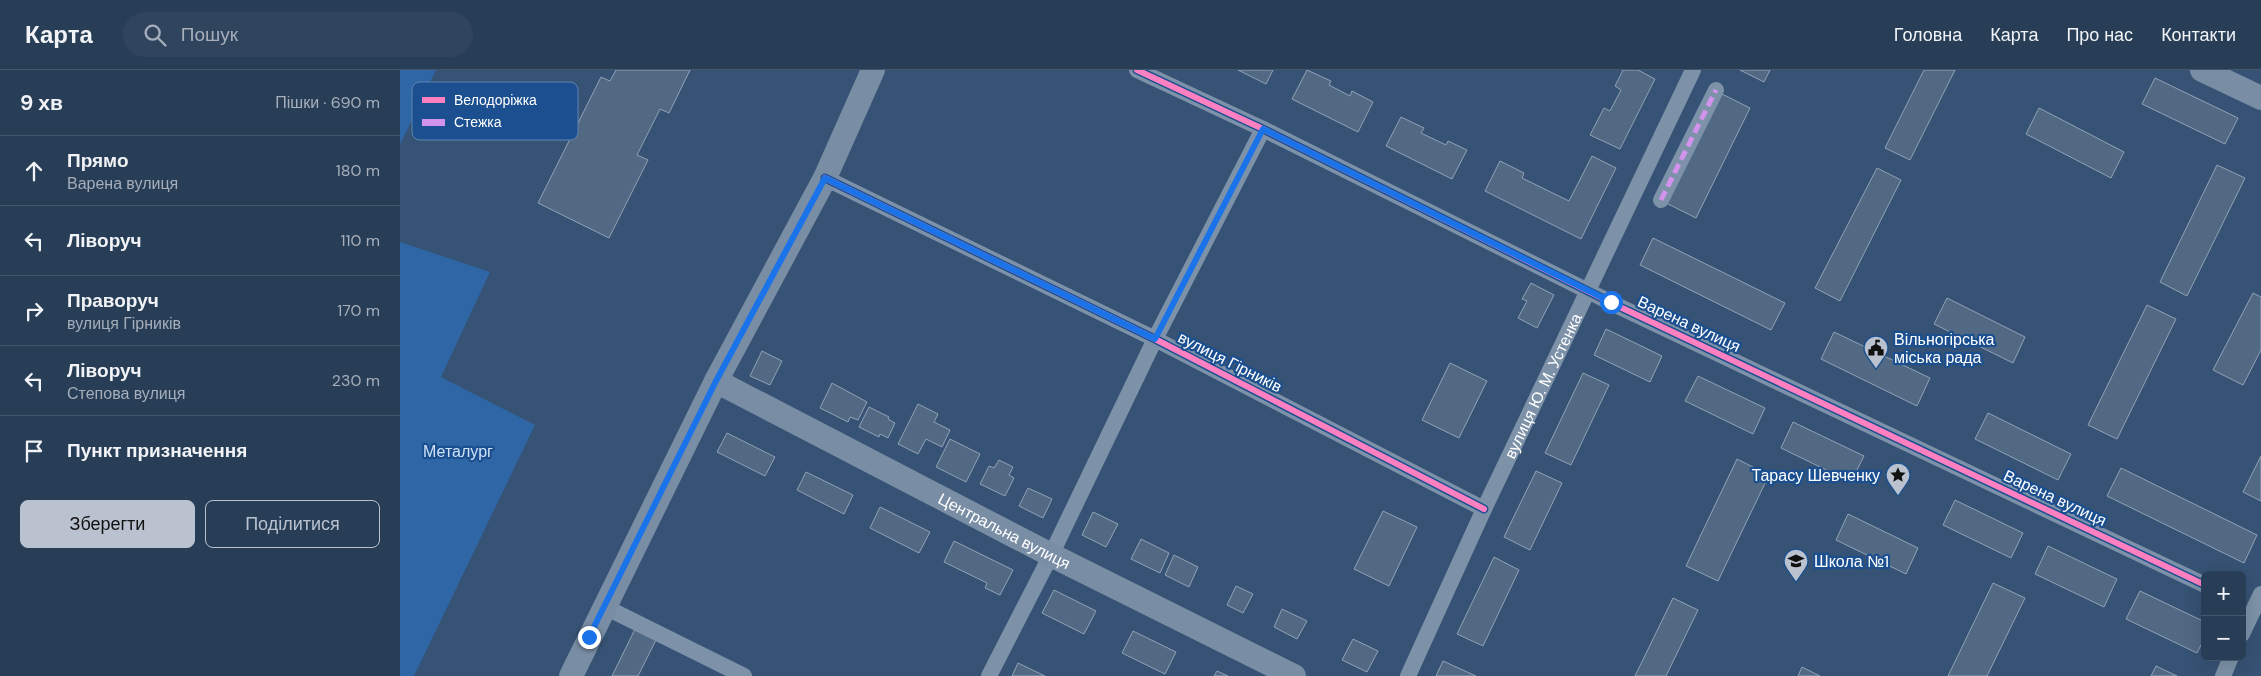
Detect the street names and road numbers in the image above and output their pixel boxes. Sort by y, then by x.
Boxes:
street label: Варена вулиця [1634,291,1744,357]
street label: вулиця Ю. М. Устенка [1499,309,1586,462]
street label: вулиця Гірників [1174,327,1286,397]
street label: Варена вулиця [2000,465,2110,531]
street label: Центральна вулиця [935,488,1074,574]

